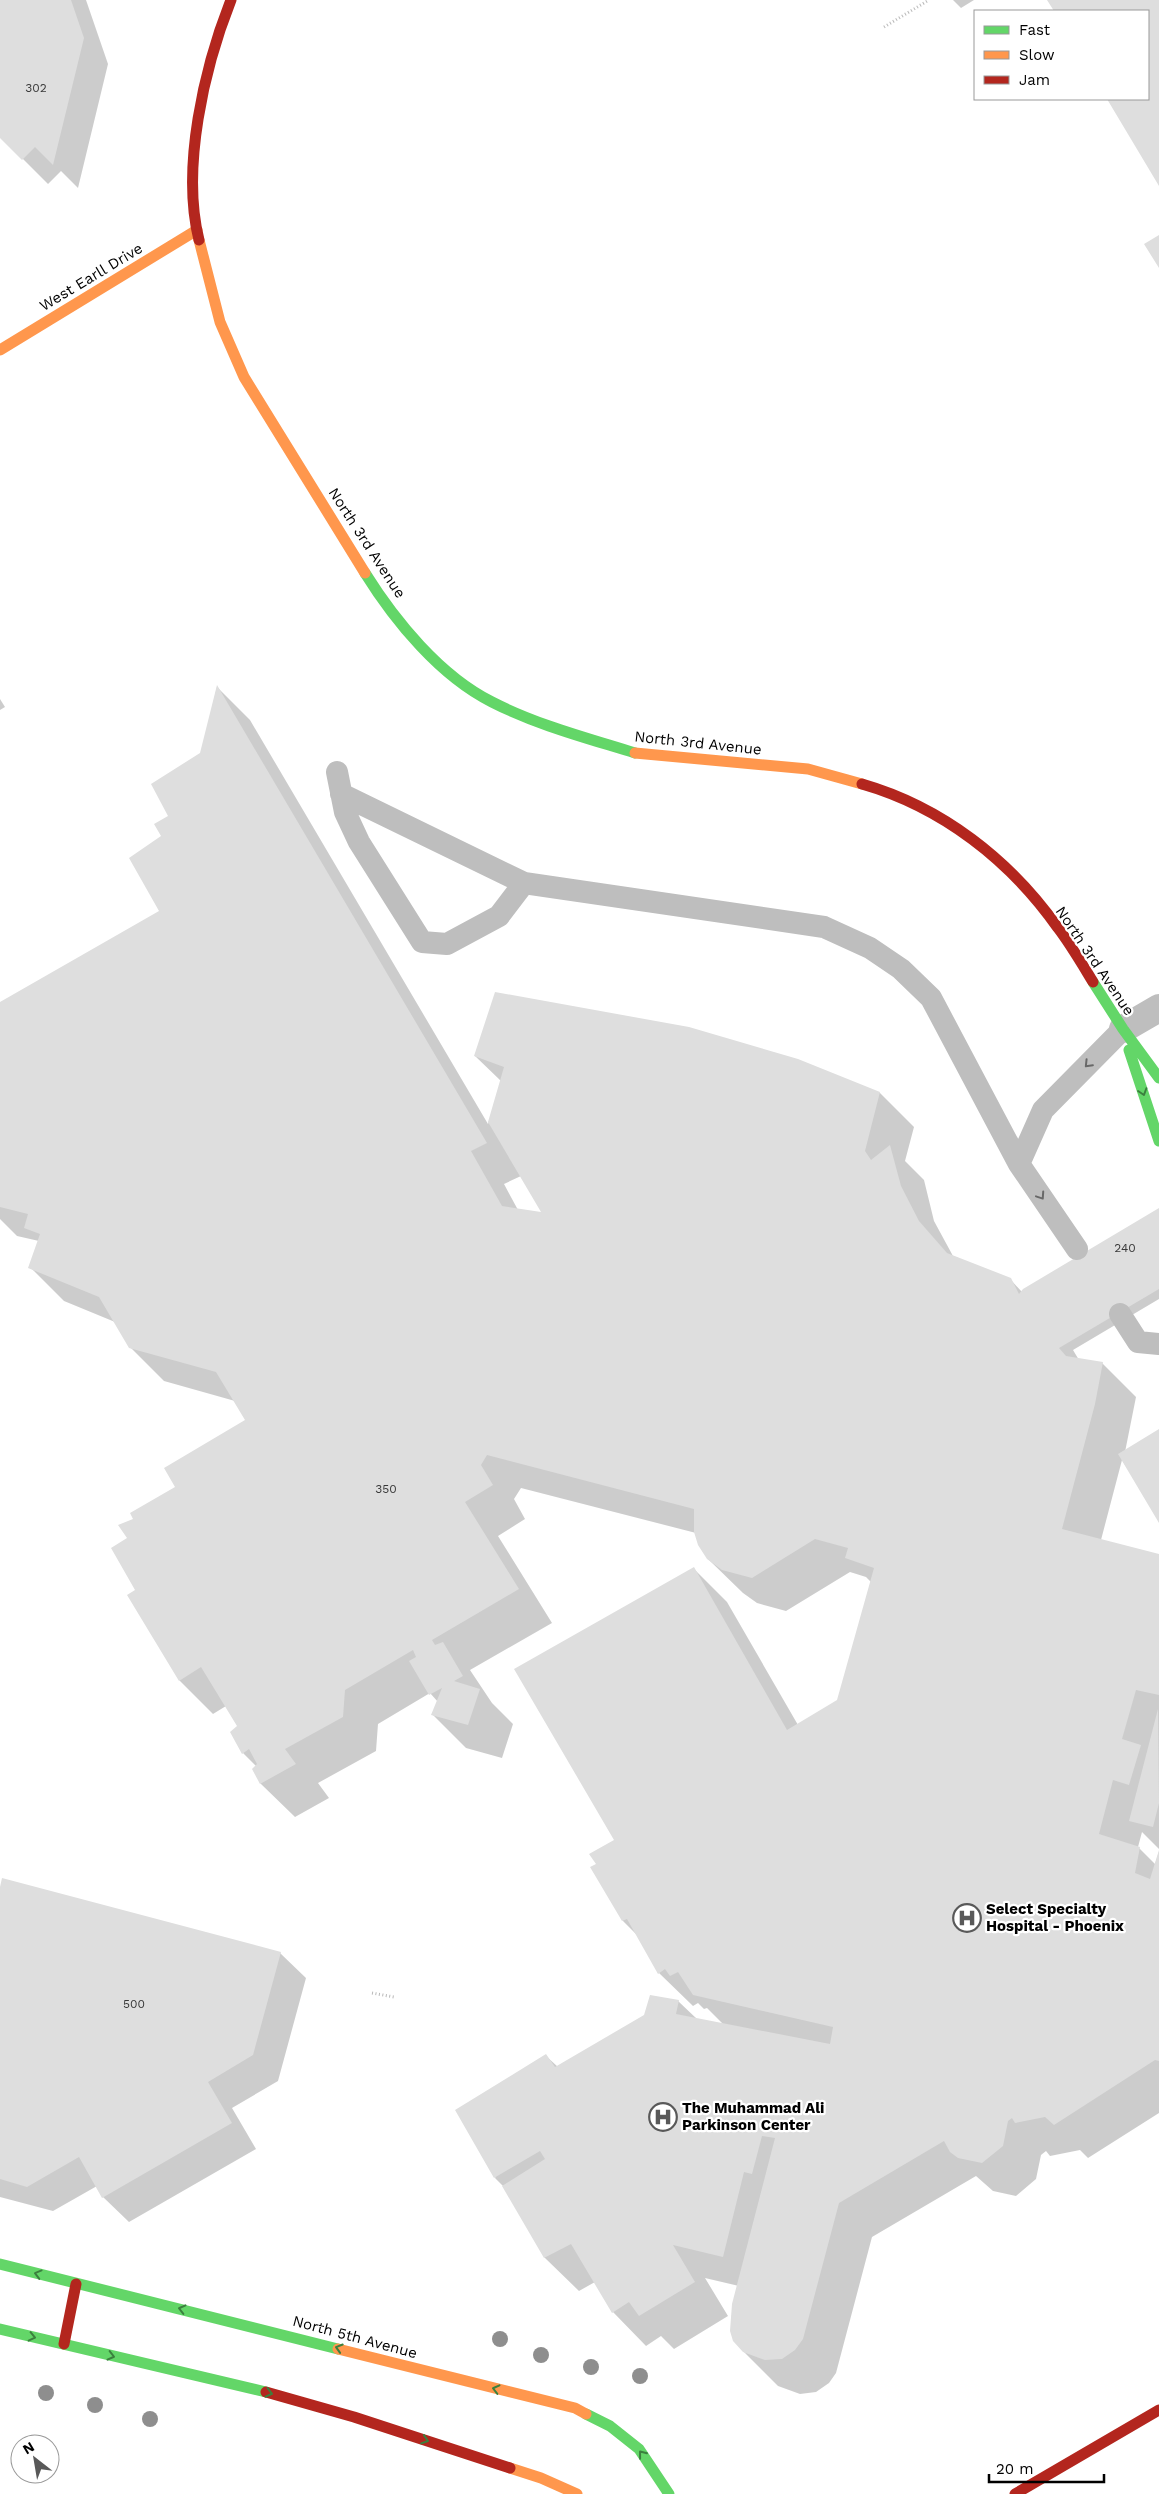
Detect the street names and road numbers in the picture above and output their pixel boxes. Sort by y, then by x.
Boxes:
street label: West Earll Drive [36,239,146,315]
street label: North 3rd Avenue [325,484,409,602]
street label: North 3rd Avenue [633,727,763,759]
street label: North 3rd Avenue [1052,903,1138,1019]
street label: North 5th Avenue [291,2312,419,2362]

